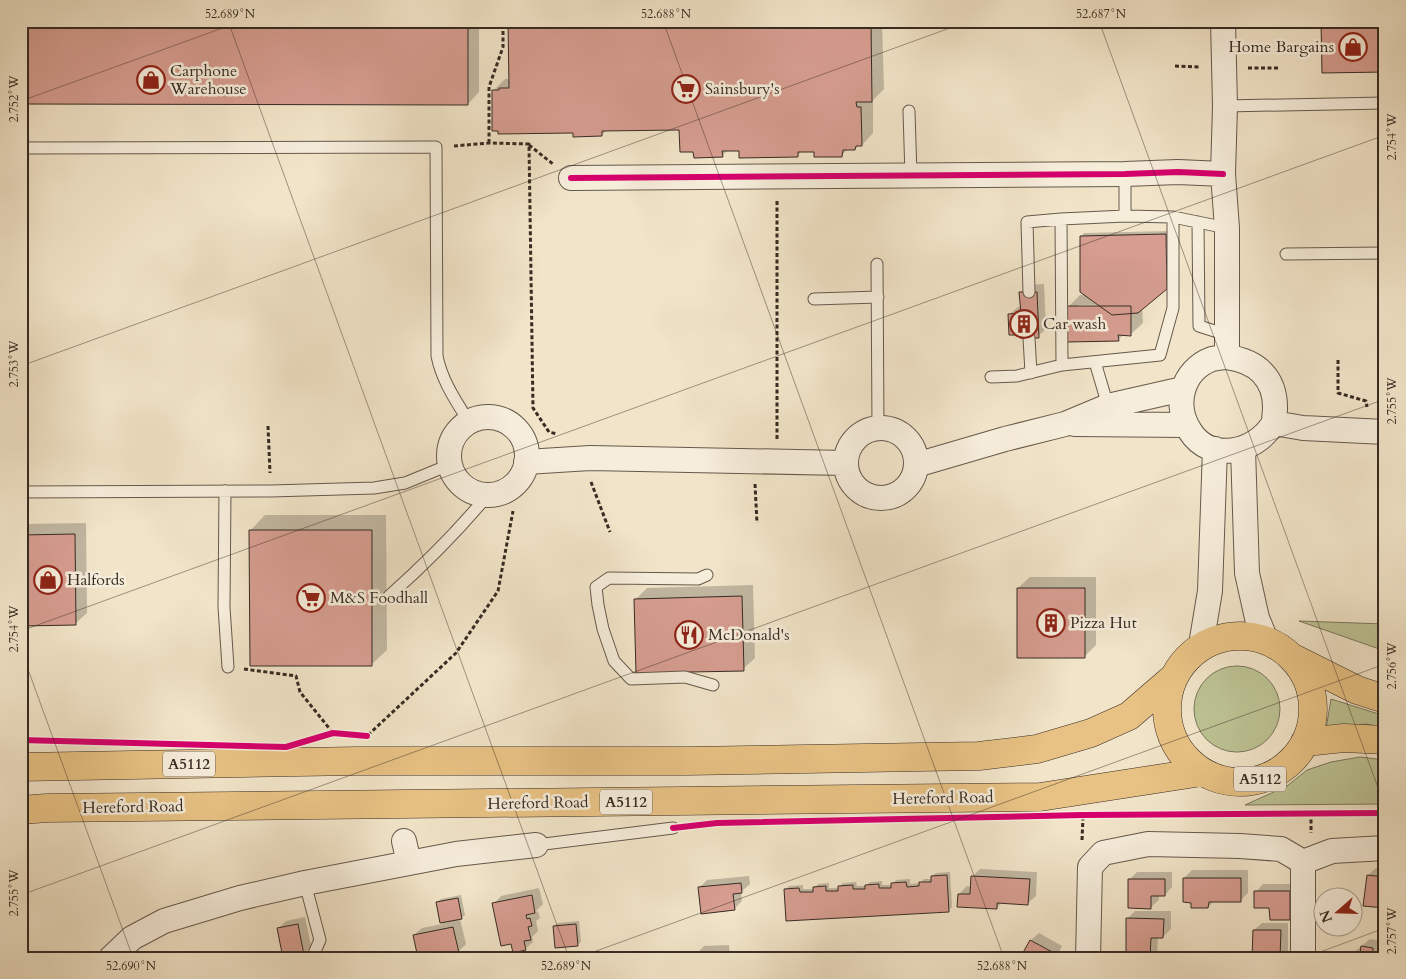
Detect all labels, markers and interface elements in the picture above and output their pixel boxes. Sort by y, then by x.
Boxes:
text: 52.689°N [205,6,256,22]
text: 52.688°N [641,6,692,22]
text: 52.687°N [1076,6,1127,22]
shop icon: Home Bargains [1338,32,1368,62]
place label: Home Bargains [1228,36,1334,58]
place label: Carphone Warehouse [169,60,247,100]
shop icon: Carphone Warehouse [136,65,166,95]
supermarket icon: Sainsbury's [671,74,701,104]
text: 2.752°W [6,75,22,123]
place label: Sainsbury's [705,78,780,100]
text: 2.754°W [1384,113,1400,161]
building icon: Car wash [1009,309,1039,339]
place label: Car wash [1043,313,1106,335]
text: 2.753°W [6,340,22,388]
text: 2.755°W [1384,377,1400,425]
shop icon: Halfords [33,565,63,595]
place label: Halfords [67,569,125,591]
supermarket icon: M&S Foodhall [296,583,326,613]
place label: M&S Foodhall [330,587,428,609]
text: 2.754°W [6,605,22,653]
building icon: Pizza Hut [1036,608,1066,638]
place label: Pizza Hut [1070,612,1137,634]
restaurant icon: McDonald's [674,620,704,650]
place label: McDonald's [708,624,790,646]
text: 2.756°W [1384,642,1400,690]
road number: A5112 [163,752,215,776]
road number: A5112 [1234,766,1286,792]
street label: Hereford Road [892,786,994,810]
road number: A5112 [600,790,652,814]
street label: Hereford Road [487,791,589,815]
street label: Hereford Road [82,795,184,819]
text: 2.755°W [6,869,22,917]
north arrow [1314,886,1364,936]
text: N [1315,907,1337,925]
text: 2.757°W [1384,907,1400,955]
text: 52.690°N [106,958,157,974]
text: 52.689°N [541,958,592,974]
text: 52.688°N [977,958,1028,974]

